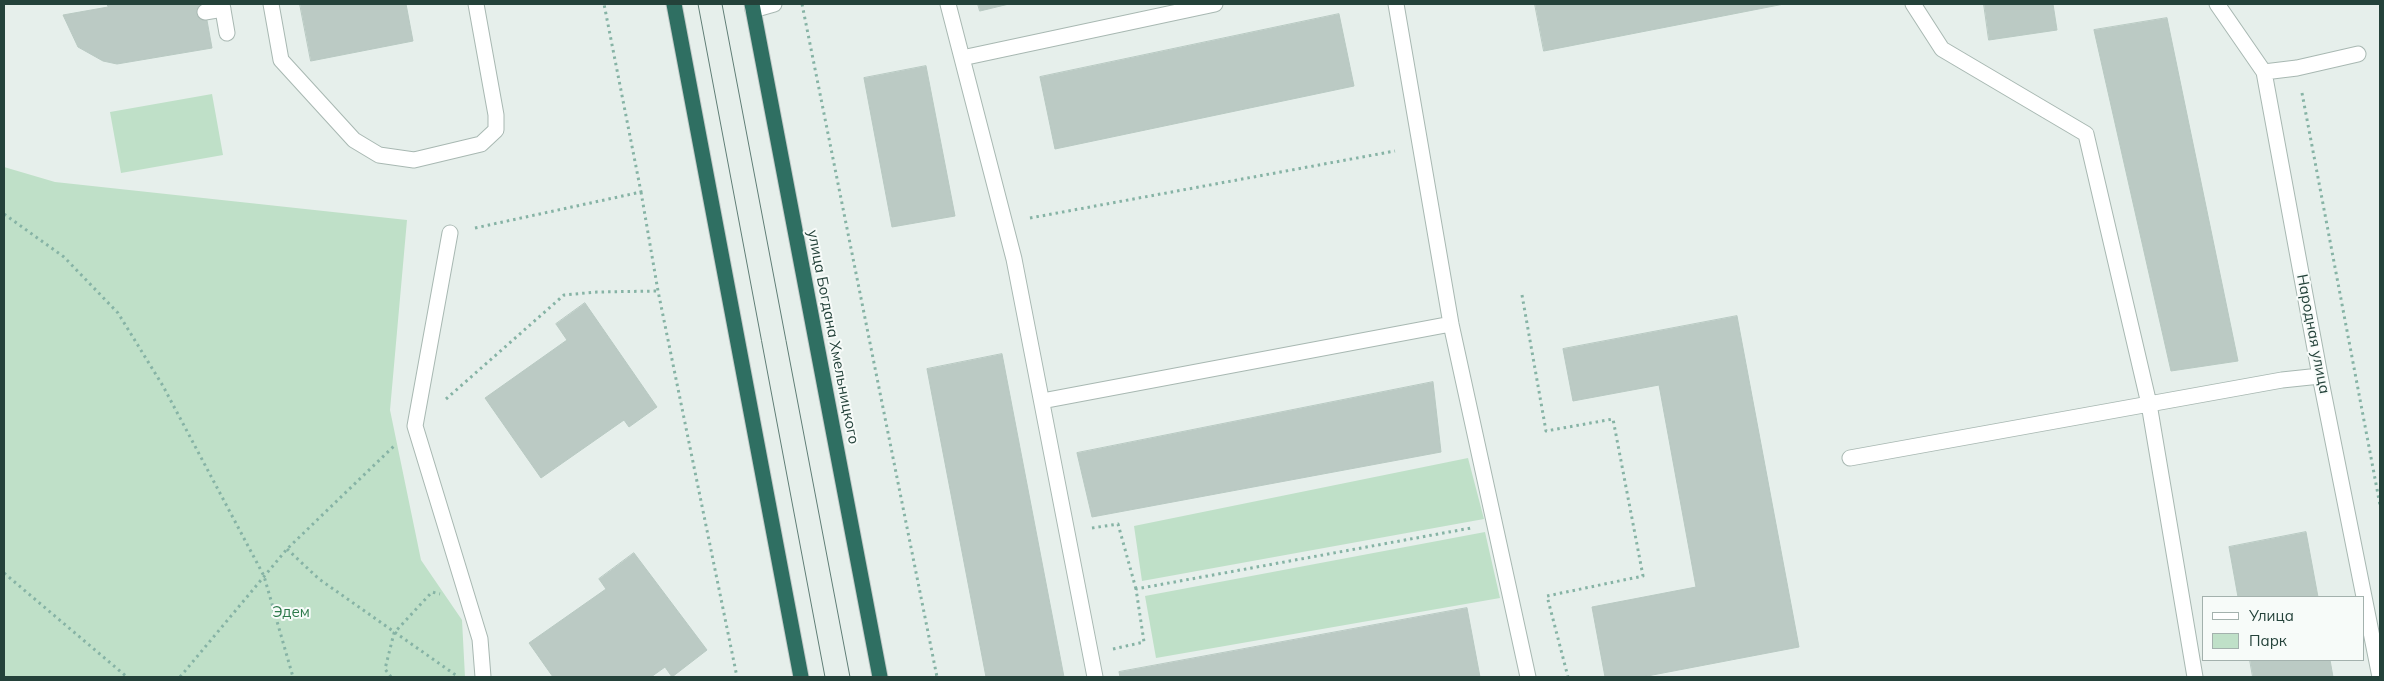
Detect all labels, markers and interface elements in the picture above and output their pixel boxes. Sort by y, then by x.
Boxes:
street label: улица Богдана Хмельницкого [803,228,863,446]
street label: Народная улица [2293,273,2333,395]
legend [2202,596,2364,661]
park label: Эдем [272,603,310,621]
text: Улица [2249,606,2294,625]
text: Парк [2249,631,2287,650]

